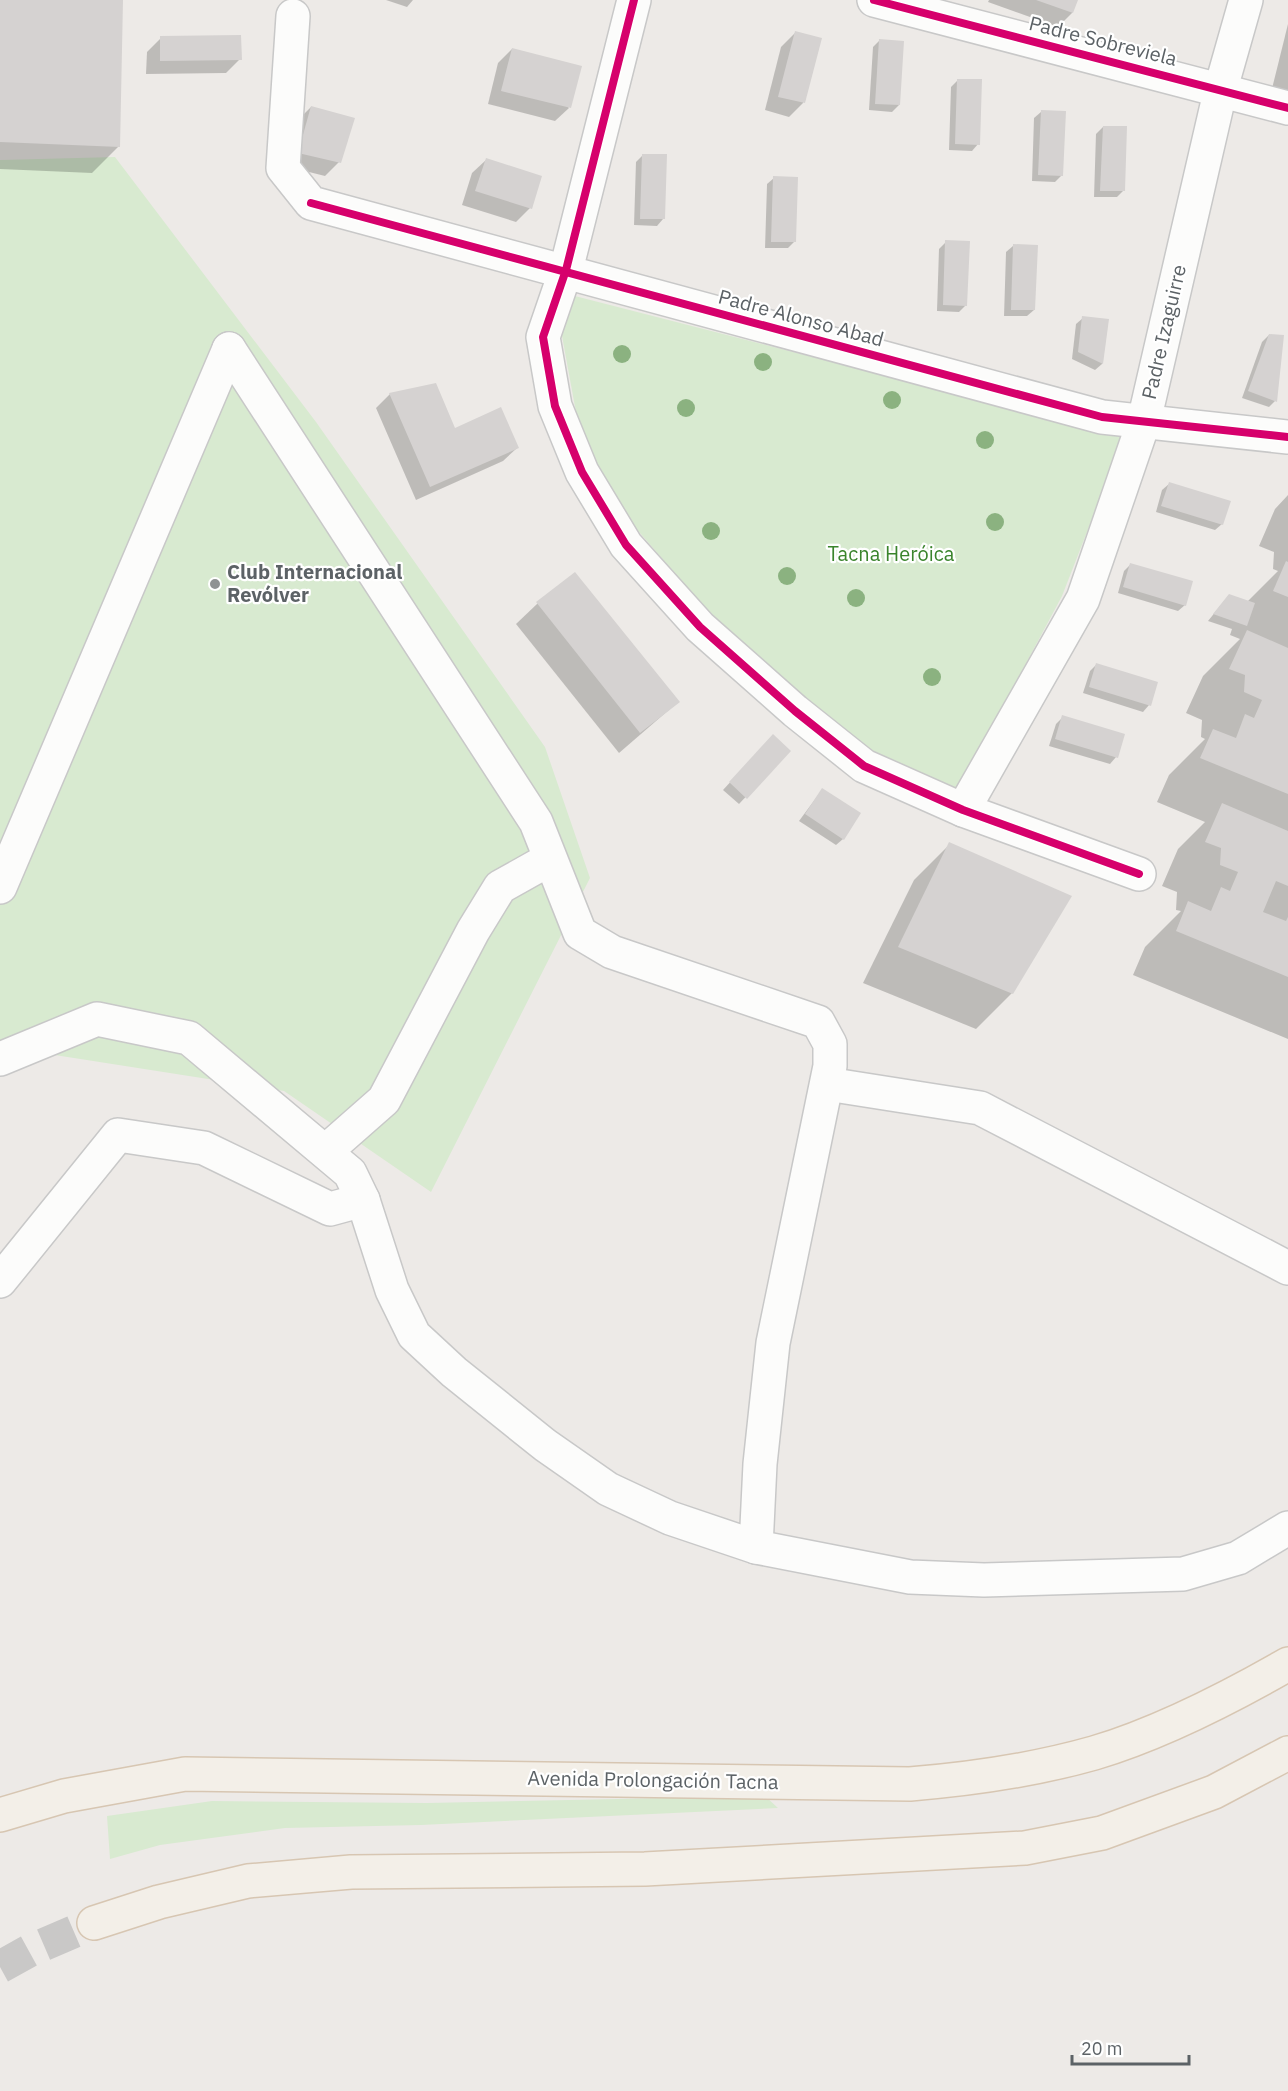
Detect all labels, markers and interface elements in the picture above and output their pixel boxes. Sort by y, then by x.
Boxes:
street label: Padre Sobreviela [1026,9,1180,72]
street label: Padre Izaguirre [1135,262,1192,402]
street label: Padre Alonso Abad [715,282,887,353]
park label: Tacna Heróica [828,540,955,567]
place label: Club Internacional Revólver [227,558,402,608]
marker: Club Internacional Revólver [208,577,222,591]
street label: Avenida Prolongación Tacna [527,1764,779,1795]
scale bar [1072,2028,1189,2066]
text: 20 m [1081,2037,1123,2060]

